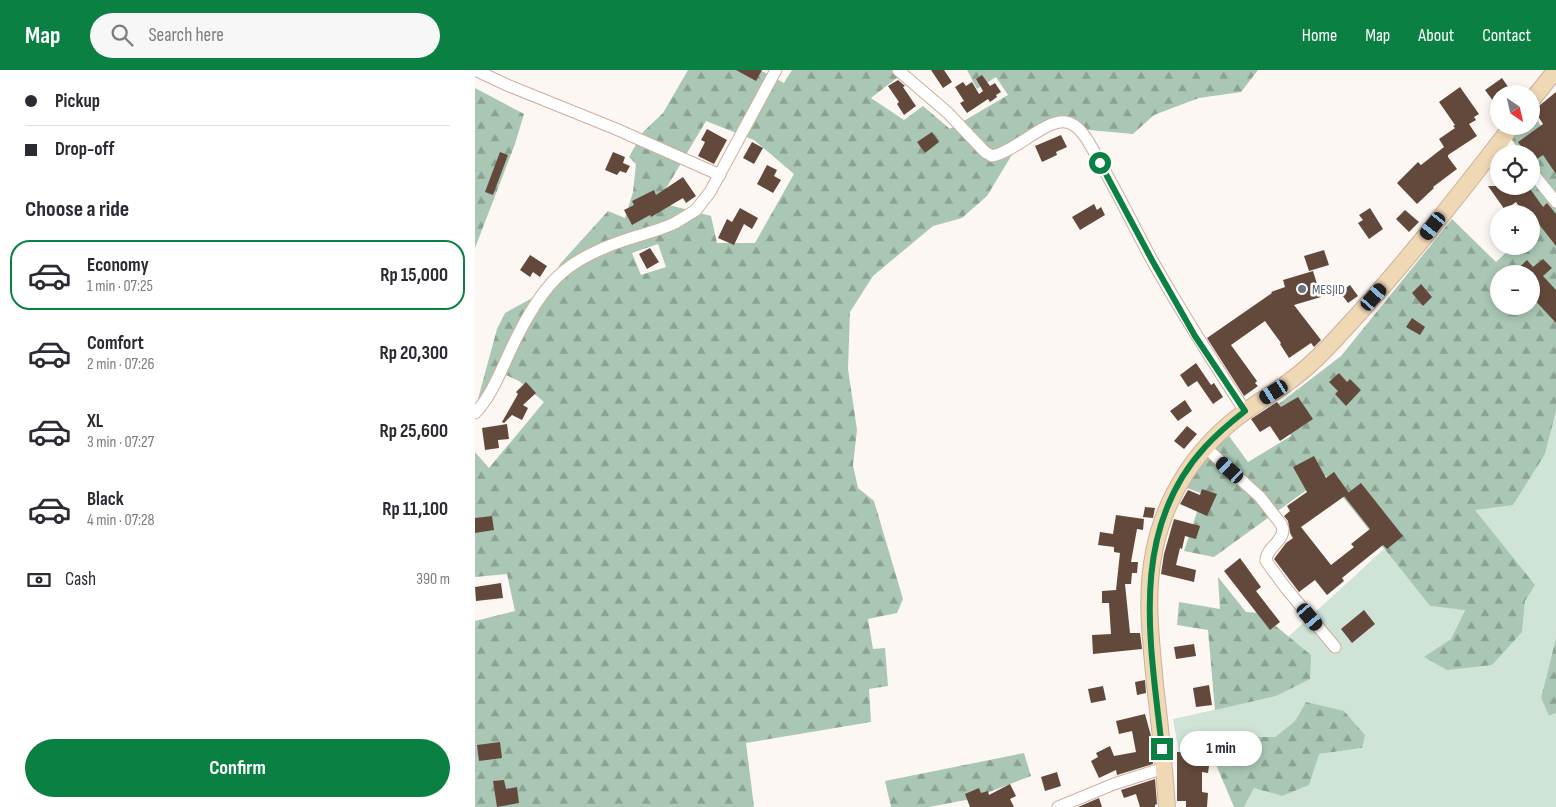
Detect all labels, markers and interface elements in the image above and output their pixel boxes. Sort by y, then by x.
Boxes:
search box [90,13,440,58]
text: Map [25,21,60,50]
icon: search [108,21,136,49]
text: Search here [148,24,224,47]
text: Home [1302,25,1337,46]
text: Map [1365,25,1390,46]
text: About [1418,25,1454,46]
text: Contact [1482,25,1531,46]
north arrow [1490,85,1540,135]
map controls [1490,85,1540,315]
text: Pickup [55,90,100,113]
text: Drop-off [55,138,115,161]
button: locate [1490,145,1540,195]
route start [1089,152,1111,174]
text: Choose a ride [25,196,129,223]
button: + [1490,205,1540,255]
car [1417,210,1448,242]
icon: car [27,253,72,298]
text: Economy [87,254,149,277]
text: Rp 15,000 [380,264,448,287]
button: − [1490,265,1540,315]
text: 1 min · 07:25 [87,277,153,296]
place label: MESJID [1312,281,1345,298]
car [1358,281,1389,313]
marker: MESJID [1296,283,1308,295]
icon: car [27,331,72,376]
text: Comfort [87,332,144,355]
text: Rp 20,300 [380,342,448,365]
text: 2 min · 07:26 [87,355,155,374]
car [1257,378,1290,406]
icon: car [27,409,72,454]
text: XL [87,410,103,433]
text: Rp 25,600 [379,420,448,443]
text: 3 min · 07:27 [87,433,154,452]
car [1213,454,1246,486]
icon: car [27,487,72,532]
text: Black [87,488,124,511]
text: Rp 11,100 [382,498,448,521]
text: 4 min · 07:28 [87,511,155,530]
icon: cash [25,566,53,594]
text: Cash [65,568,96,591]
text: 390 m [416,570,450,589]
car [1294,601,1325,633]
callout: 1 min [1179,732,1262,766]
route end [1151,738,1173,760]
button: Confirm [25,739,450,797]
text: 1 min [1206,739,1236,758]

